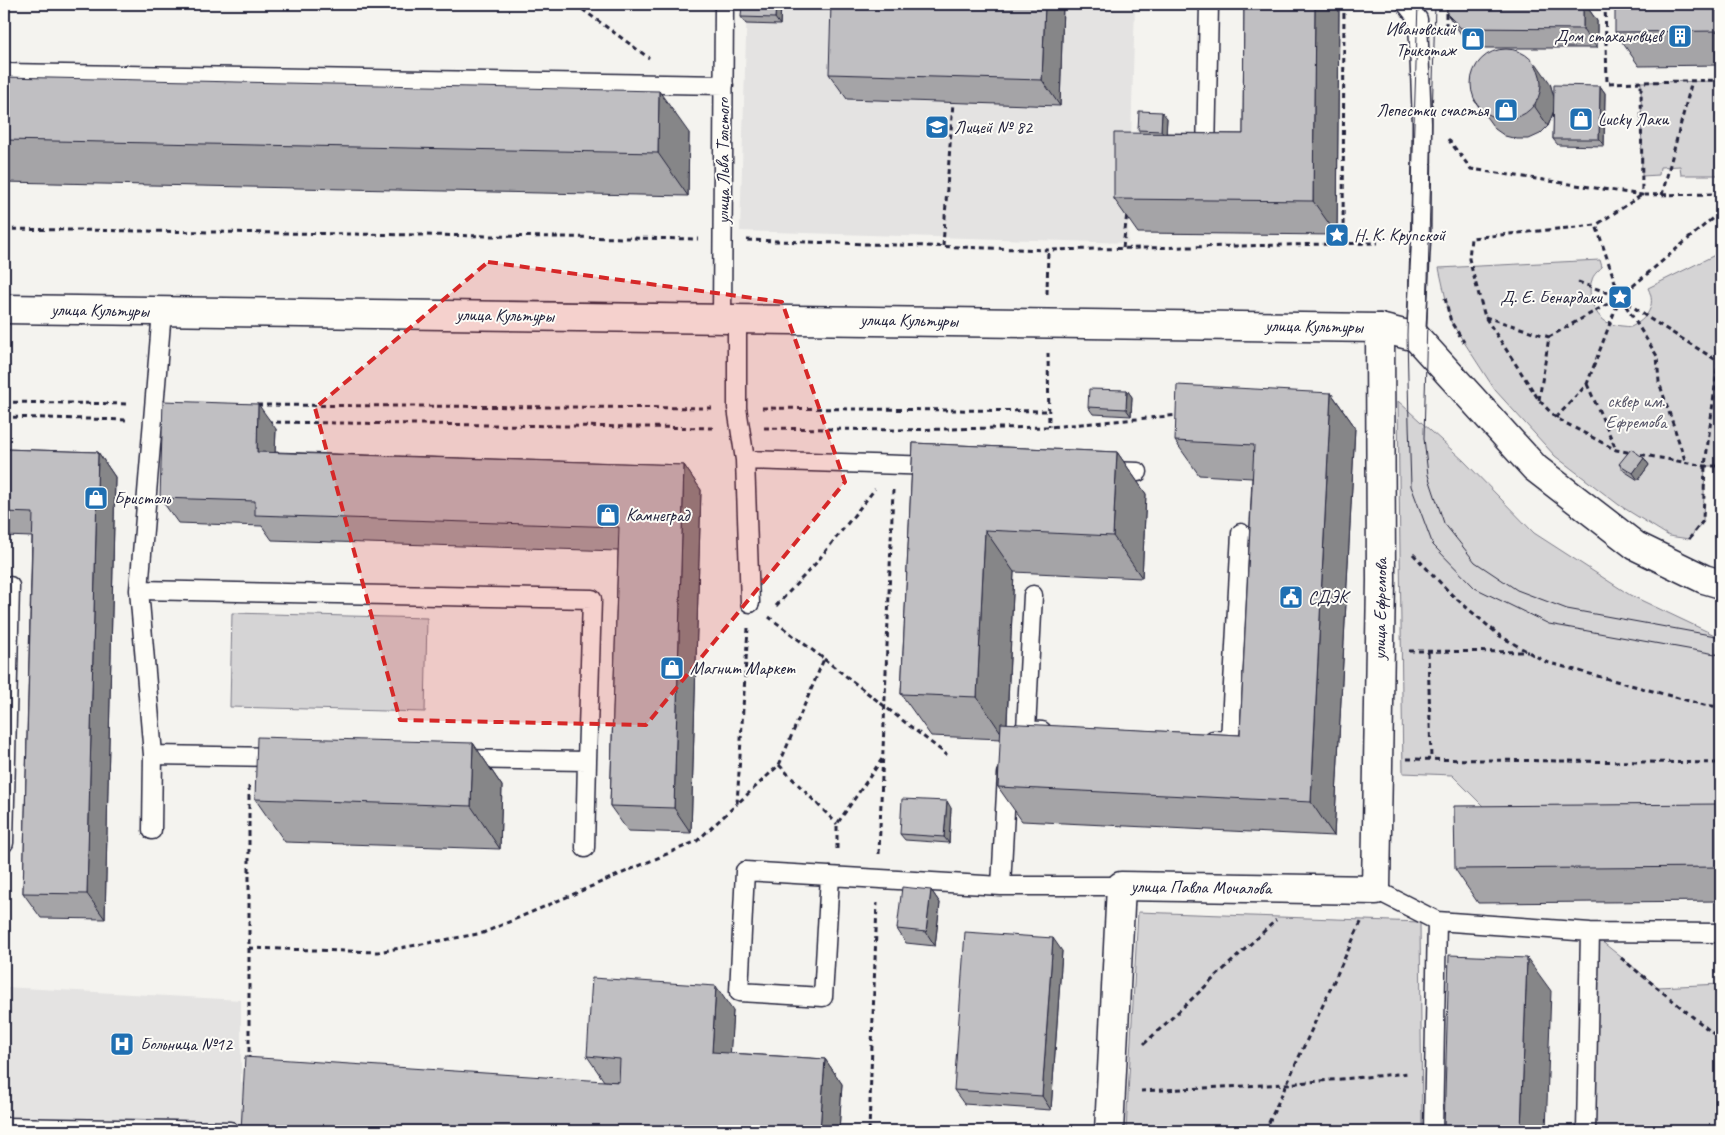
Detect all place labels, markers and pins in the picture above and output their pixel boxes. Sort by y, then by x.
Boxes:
place label: Ивановский Трикотаж [1385,18,1458,61]
building icon: Дом стахановцев [1667,23,1693,49]
place label: Дом стахановцев [1554,25,1665,47]
shop icon: Ивановский Трикотаж [1460,26,1486,52]
shop icon: Лепестки счастья [1493,97,1519,123]
place label: Лепестки счастья [1376,99,1489,121]
shop icon: Lucky Лаки [1568,106,1594,132]
place label: Lucky Лаки [1598,108,1669,130]
school or university icon: Лицей № 82 [924,114,950,140]
place label: Лицей № 82 [954,116,1034,138]
place icon: Н. К. Крупской [1324,222,1350,248]
place label: Н. К. Крупской [1354,224,1447,246]
place icon: Д. Е. Бенардаки [1607,284,1633,310]
place label: Д. Е. Бенардаки [1500,286,1603,308]
shop icon: Бристоль [83,485,109,511]
place label: Бристоль [114,487,171,509]
shop icon: Камнеград [595,502,621,528]
place label: Камнеград [626,504,691,526]
public building icon: СДЭК [1278,584,1304,610]
place label: СДЭК [1308,586,1351,608]
shop icon: Магнит Маркет [659,655,685,681]
place label: Магнит Маркет [690,657,796,679]
hospital icon: Больница №12 [109,1031,135,1057]
place label: Больница №12 [140,1033,234,1055]

